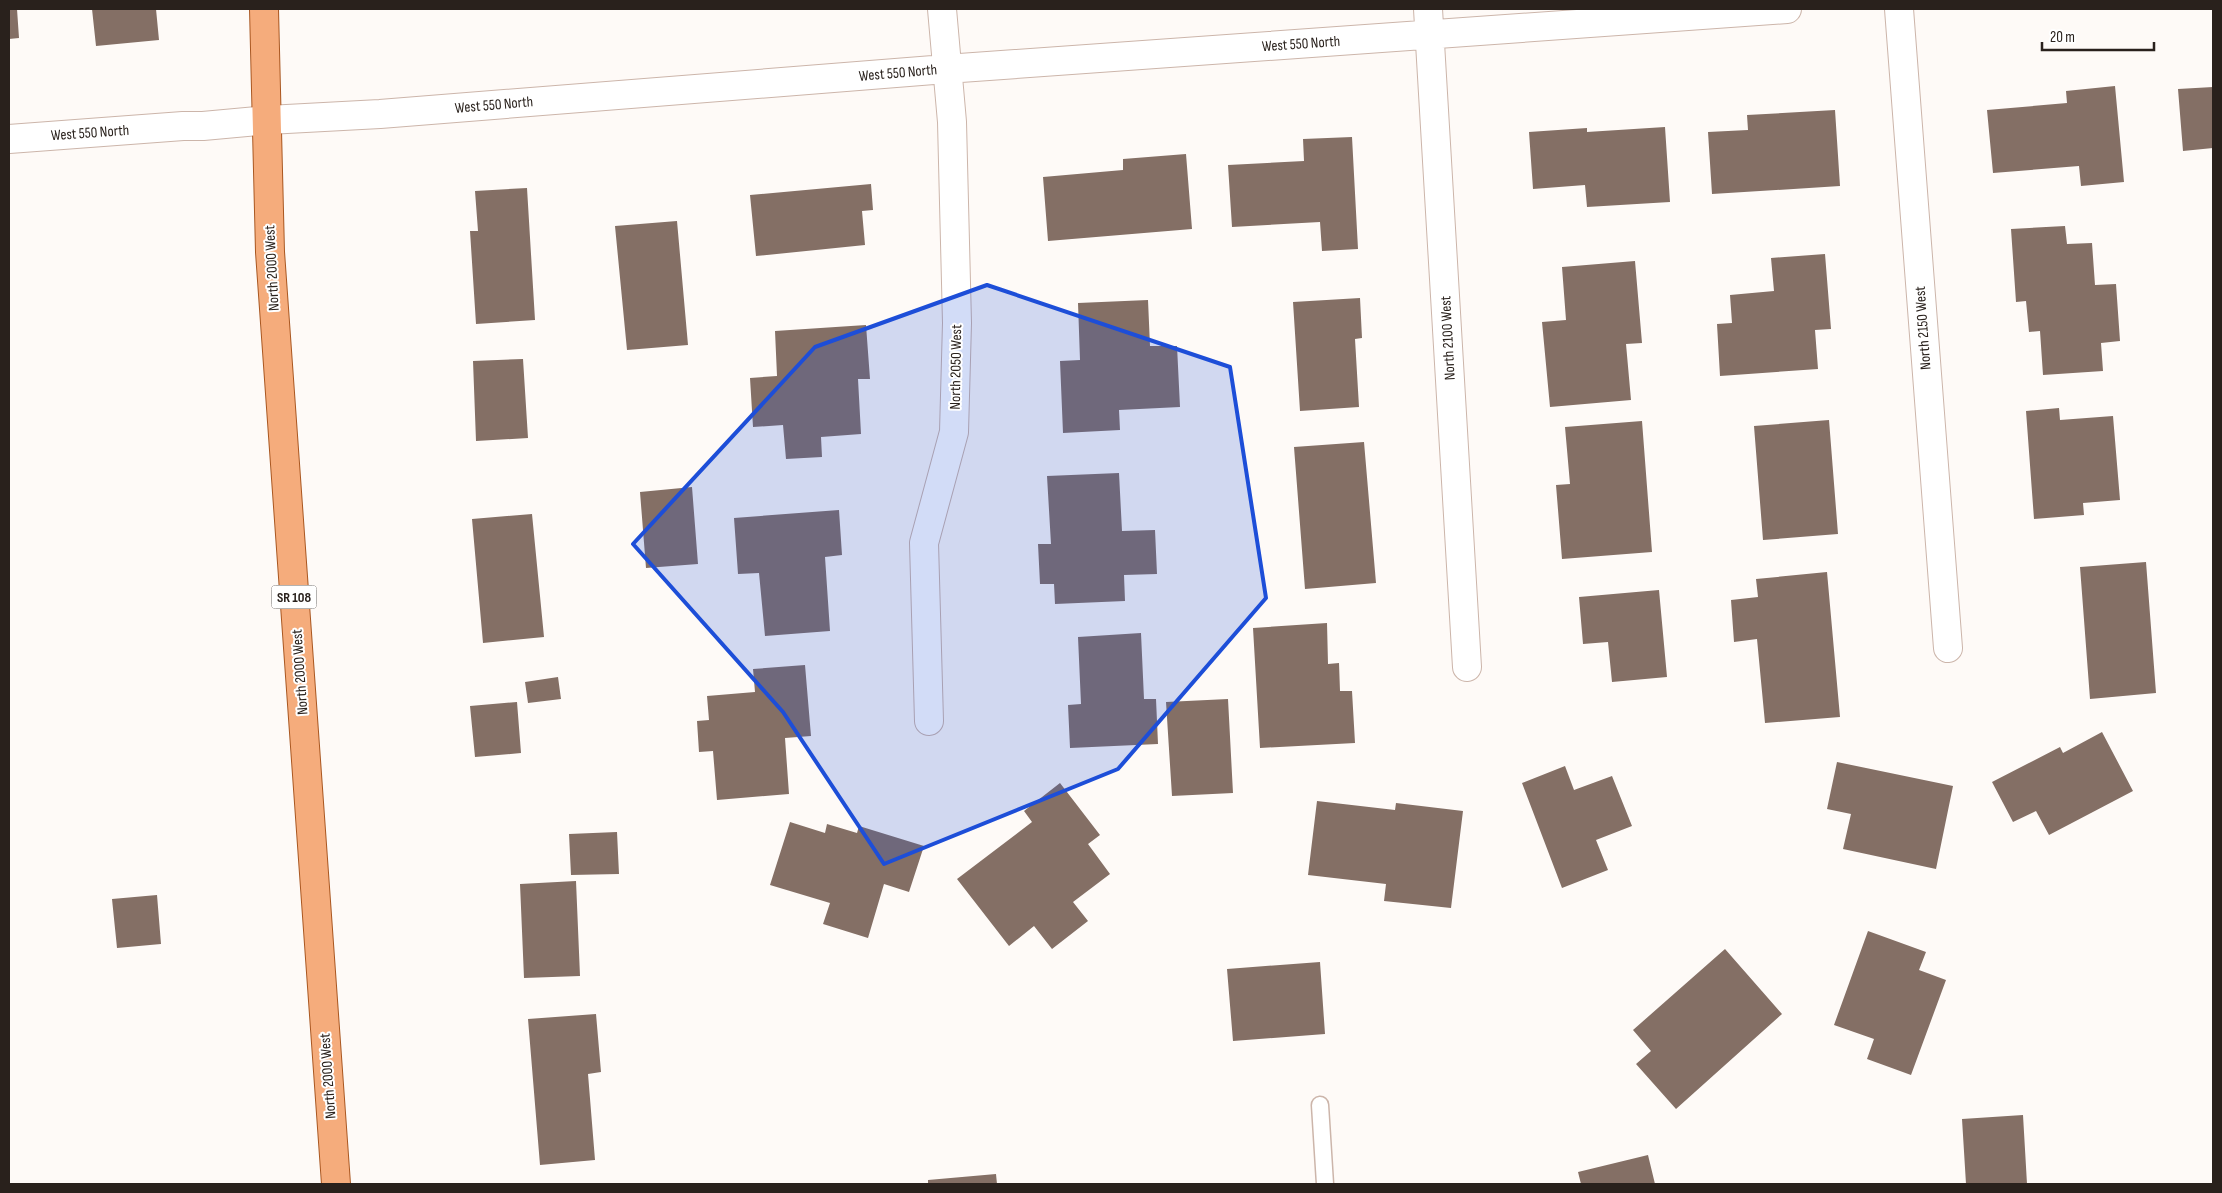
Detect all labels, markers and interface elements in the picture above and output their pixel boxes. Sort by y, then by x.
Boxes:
scale bar [2042,20,2154,52]
text: 20 m [2050,28,2075,47]
street label: West 550 North [1261,32,1341,56]
street label: West 550 North [858,60,938,86]
street label: West 550 North [454,92,534,118]
street label: West 550 North [50,121,130,145]
street label: North 2000 West [260,224,284,311]
street label: North 2150 West [1911,285,1935,370]
street label: North 2100 West [1436,295,1460,381]
street label: North 2050 West [946,324,966,410]
road number: SR 108 [272,586,316,608]
street label: North 2000 West [287,628,312,716]
street label: North 2000 West [315,1032,340,1120]

